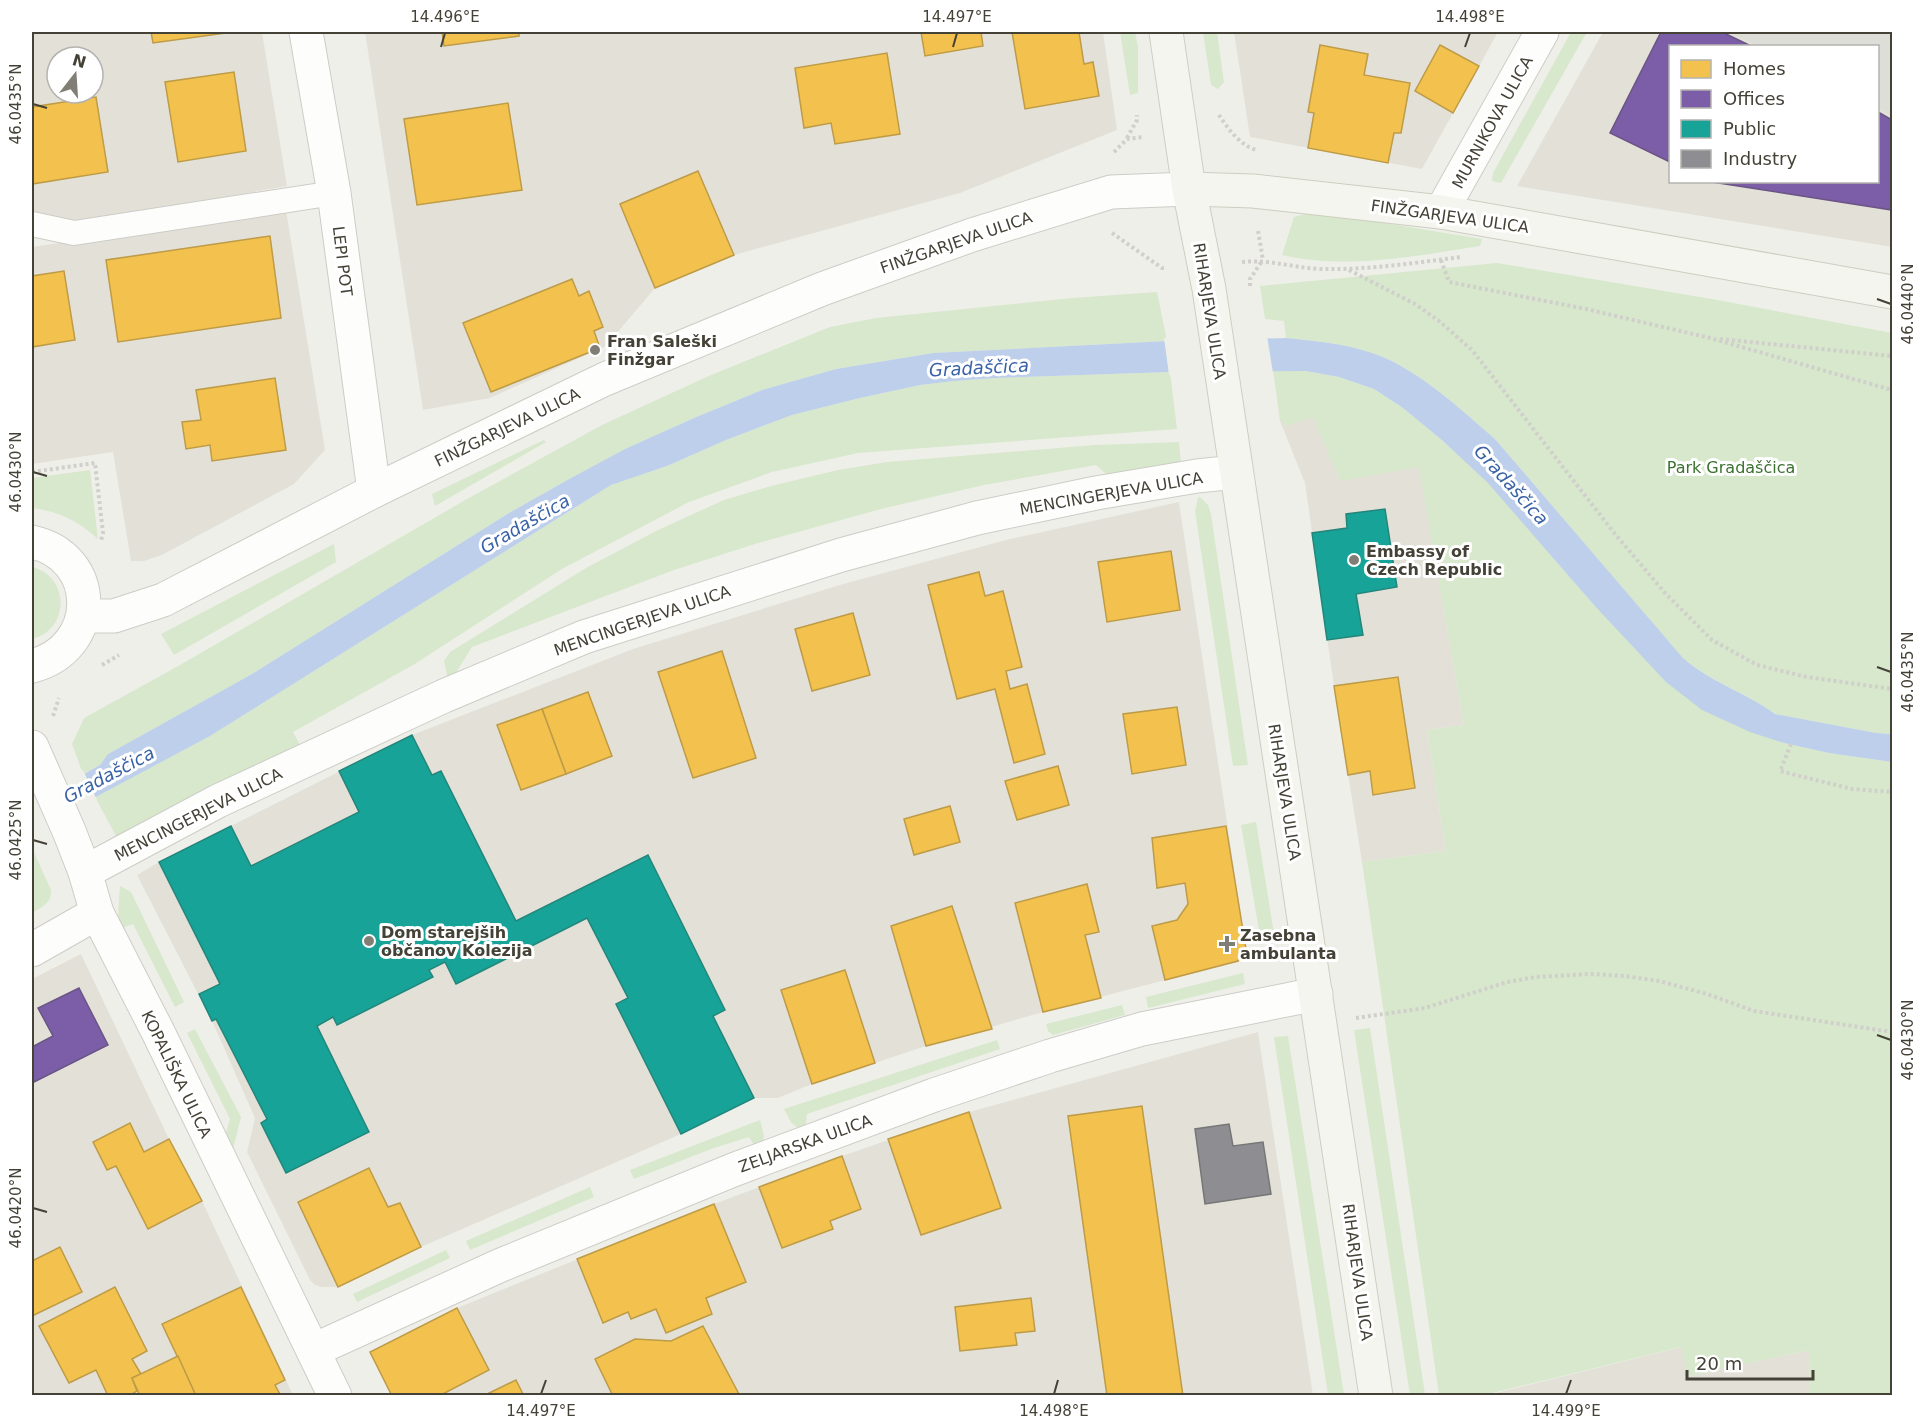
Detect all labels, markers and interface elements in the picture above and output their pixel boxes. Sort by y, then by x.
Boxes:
text: 14.496°E [410,8,480,26]
text: 14.497°E [922,8,992,26]
text: 14.498°E [1435,8,1505,26]
north arrow [45,45,105,105]
legend [1669,45,1879,183]
text: N [70,50,88,72]
street label: MURNIKOVA ULICA [1448,53,1537,192]
text: Homes [1723,58,1786,79]
text: 46.0435°N [7,64,25,144]
text: Offices [1723,88,1785,109]
text: Public [1723,118,1776,139]
text: Industry [1723,148,1797,169]
street label: FINŽGARJEVA ULICA [1370,196,1530,237]
street label: FINŽGARJEVA ULICA [878,208,1035,277]
street label: LEPI POT [329,225,356,297]
street label: RIHARJEVA ULICA [1189,241,1230,381]
text: 46.0440°N [1899,264,1917,344]
place label: Fran Saleški Finžgar [607,332,717,369]
marker: Fran Saleški Finžgar [588,343,602,357]
water label: Gradaščica [928,354,1029,381]
street label: FINŽGARJEVA ULICA [431,384,583,471]
text: 46.0430°N [7,432,25,512]
water label: Gradaščica [1470,440,1553,529]
park label: Park Gradaščica [1667,458,1795,477]
street label: MENCINGERJEVA ULICA [1018,468,1204,519]
water label: Gradaščica [476,489,573,558]
place label: Embassy of Czech Republic [1366,542,1502,579]
marker: Embassy of Czech Republic [1347,553,1361,567]
street label: MENCINGERJEVA ULICA [551,581,733,660]
text: 46.0435°N [1899,632,1917,712]
street label: RIHARJEVA ULICA [1264,722,1305,862]
water label: Gradaščica [60,742,158,807]
street label: MENCINGERJEVA ULICA [111,764,285,865]
text: 46.0425°N [7,800,25,880]
place label: Dom starejših občanov Kolezija [381,923,533,960]
place label: Zasebna ambulanta [1240,926,1336,963]
marker: Dom starejših občanov Kolezija [362,934,376,948]
marker: Zasebna ambulanta [1218,935,1236,953]
text: 46.0430°N [1899,1000,1917,1080]
street label: KOPALIŠKA ULICA [137,1007,216,1141]
street label: ZELJARSKA ULICA [736,1111,874,1176]
text: 46.0420°N [7,1168,25,1248]
street label: RIHARJEVA ULICA [1338,1202,1377,1342]
scale bar [1687,1343,1813,1381]
text: 20 m [1696,1353,1742,1374]
text: 14.497°E [506,1402,576,1420]
text: 14.498°E [1019,1402,1089,1420]
text: 14.499°E [1531,1402,1601,1420]

